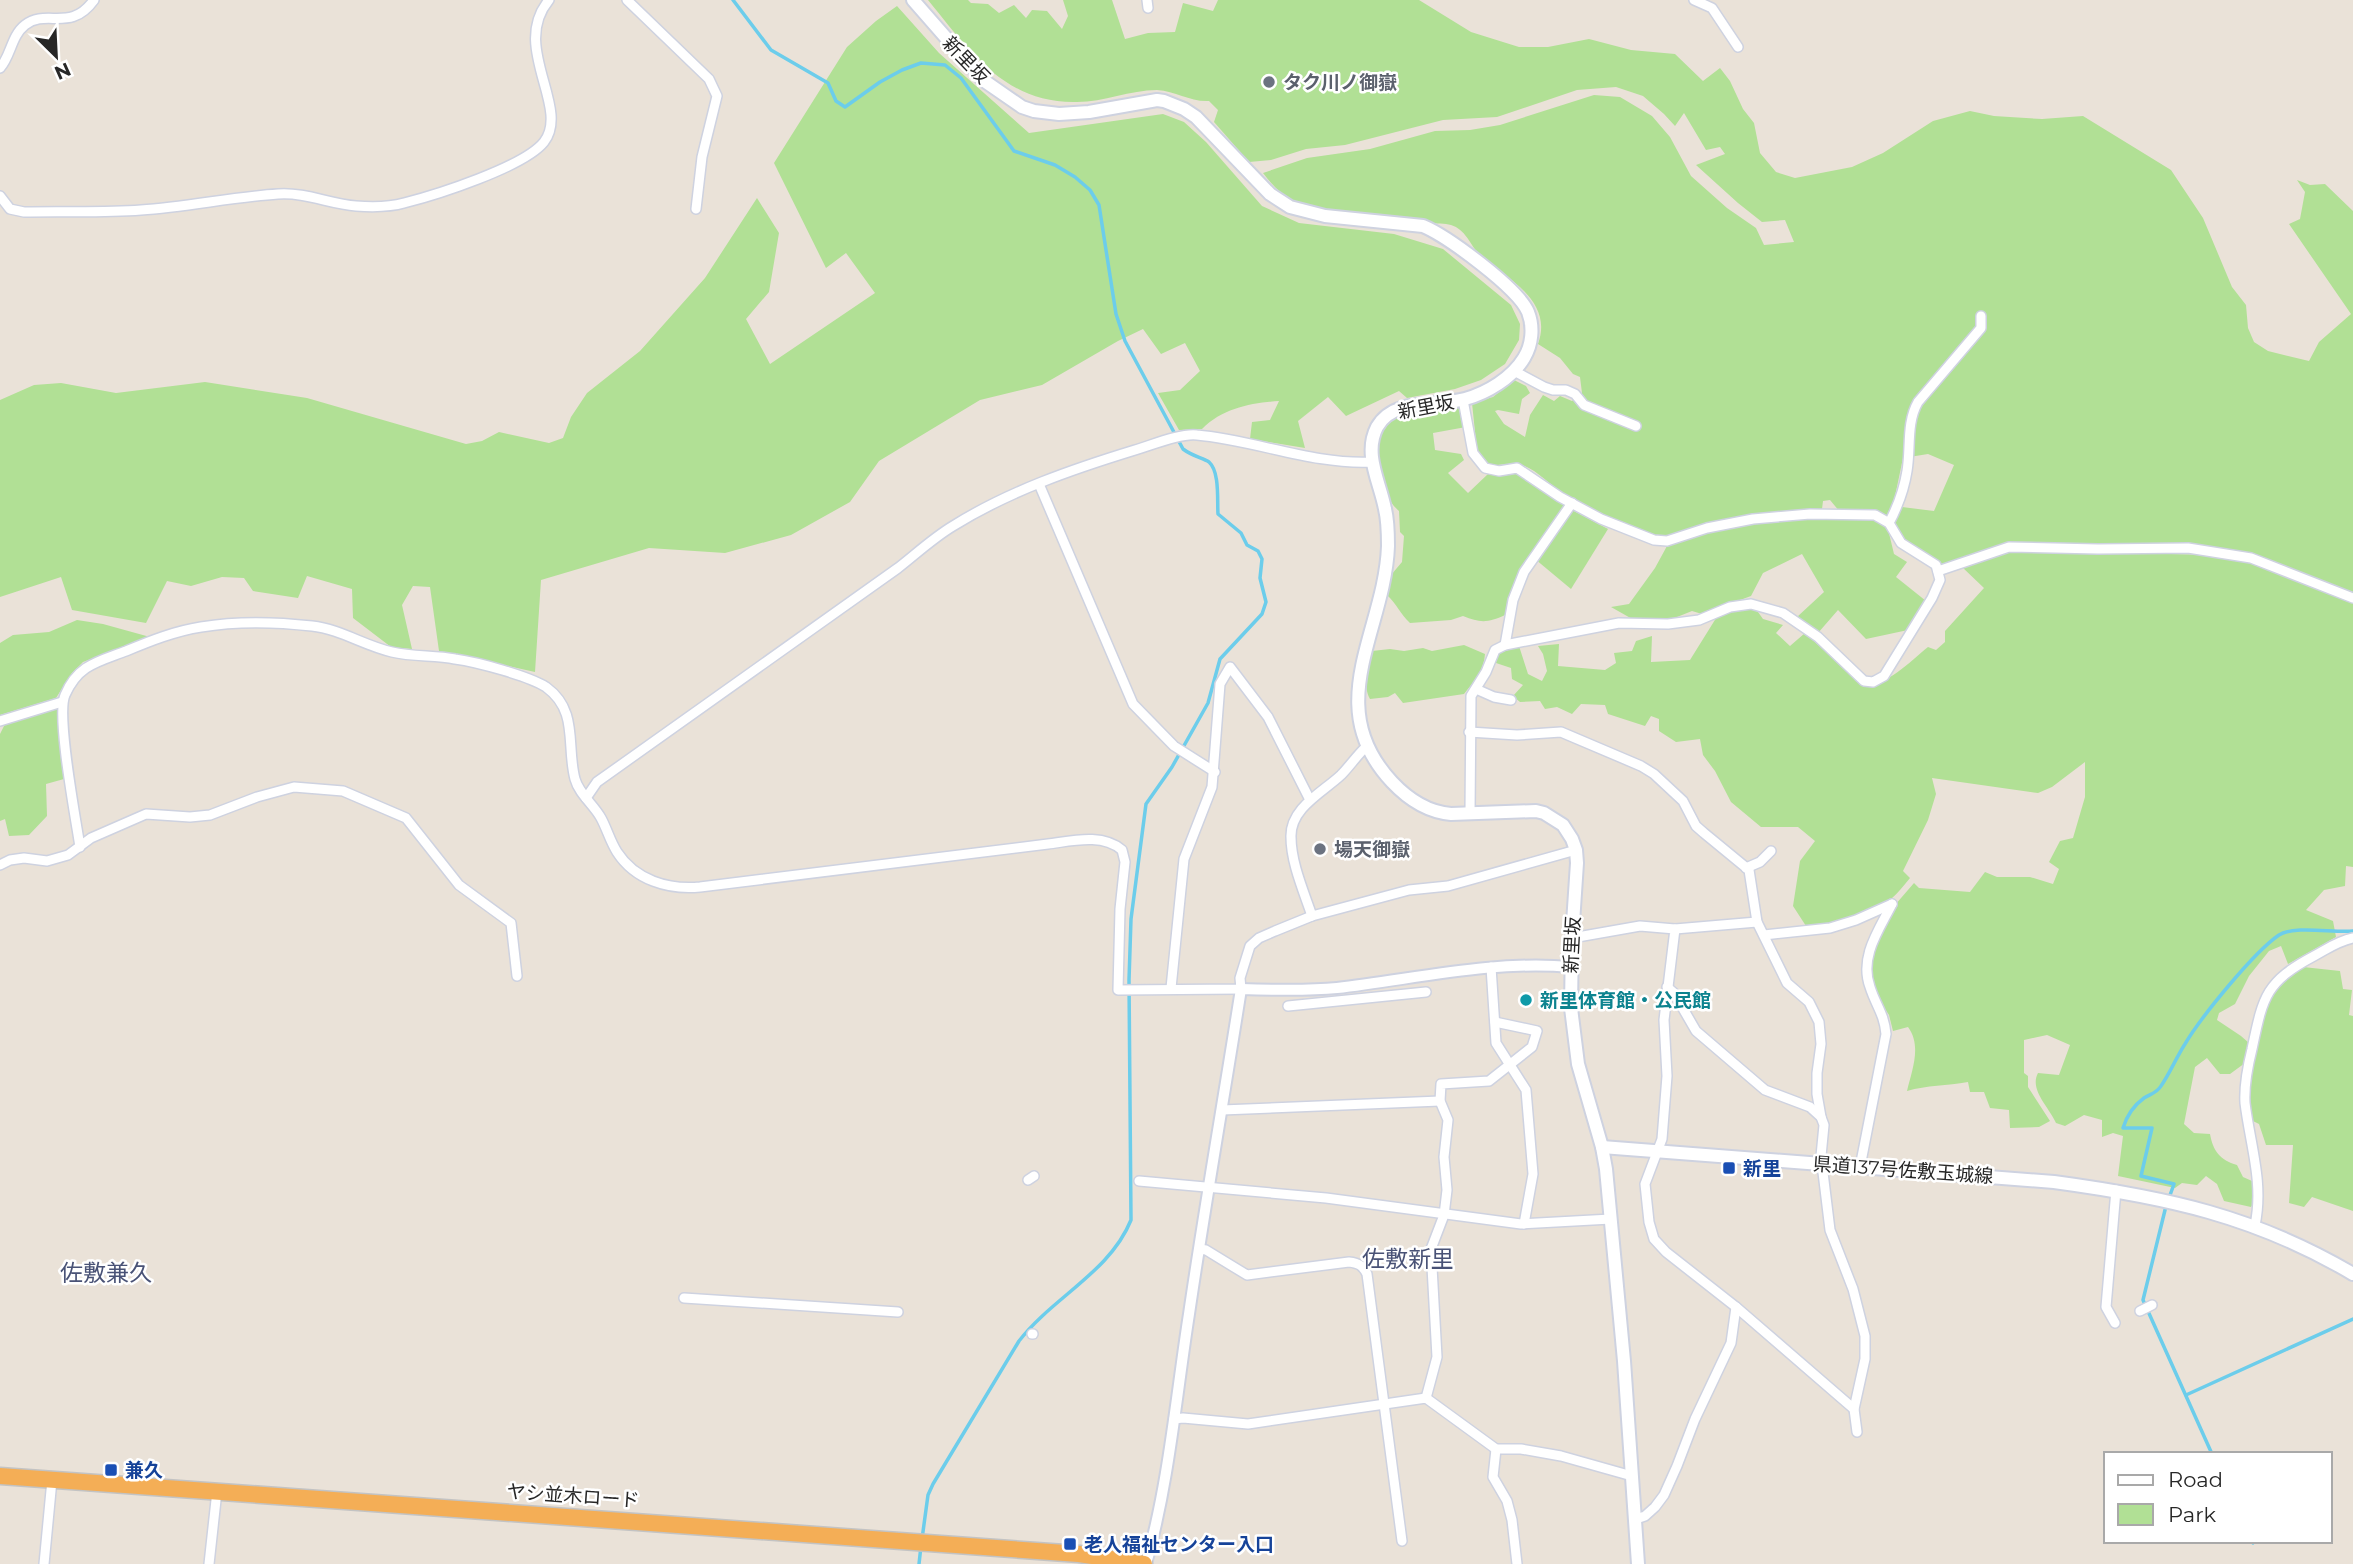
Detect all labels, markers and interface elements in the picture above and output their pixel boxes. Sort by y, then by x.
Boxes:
north arrow [21,21,91,91]
street label: 新里坂 [938,32,994,88]
text: N [51,57,74,85]
place label: タク川ノ御嶽 [1283,71,1397,94]
marker: タク川ノ御嶽 [1261,74,1277,90]
street label: 新里坂 [1396,390,1456,424]
place label: 場天御嶽 [1334,838,1410,861]
marker: 場天御嶽 [1312,841,1328,857]
street label: 新里坂 [1559,916,1585,974]
place label: 新里体育館・公民館 [1540,989,1711,1012]
marker: 新里体育館・公民館 [1518,992,1534,1008]
street label: 県道137号佐敷玉城線 [1812,1152,1994,1188]
place label: 新里 [1743,1157,1781,1180]
marker: 新里 [1721,1160,1737,1176]
district label: 佐敷新里 [1362,1245,1454,1273]
district label: 佐敷兼久 [60,1259,152,1287]
legend [2104,1452,2332,1543]
place label: 兼久 [125,1459,163,1482]
marker: 兼久 [103,1462,119,1478]
text: Road [2168,1467,2223,1492]
street label: ヤシ並木ロード [506,1480,640,1512]
text: Park [2168,1502,2216,1527]
place label: 老人福祉センター入口 [1084,1533,1274,1556]
marker: 老人福祉センター入口 [1062,1536,1078,1552]

